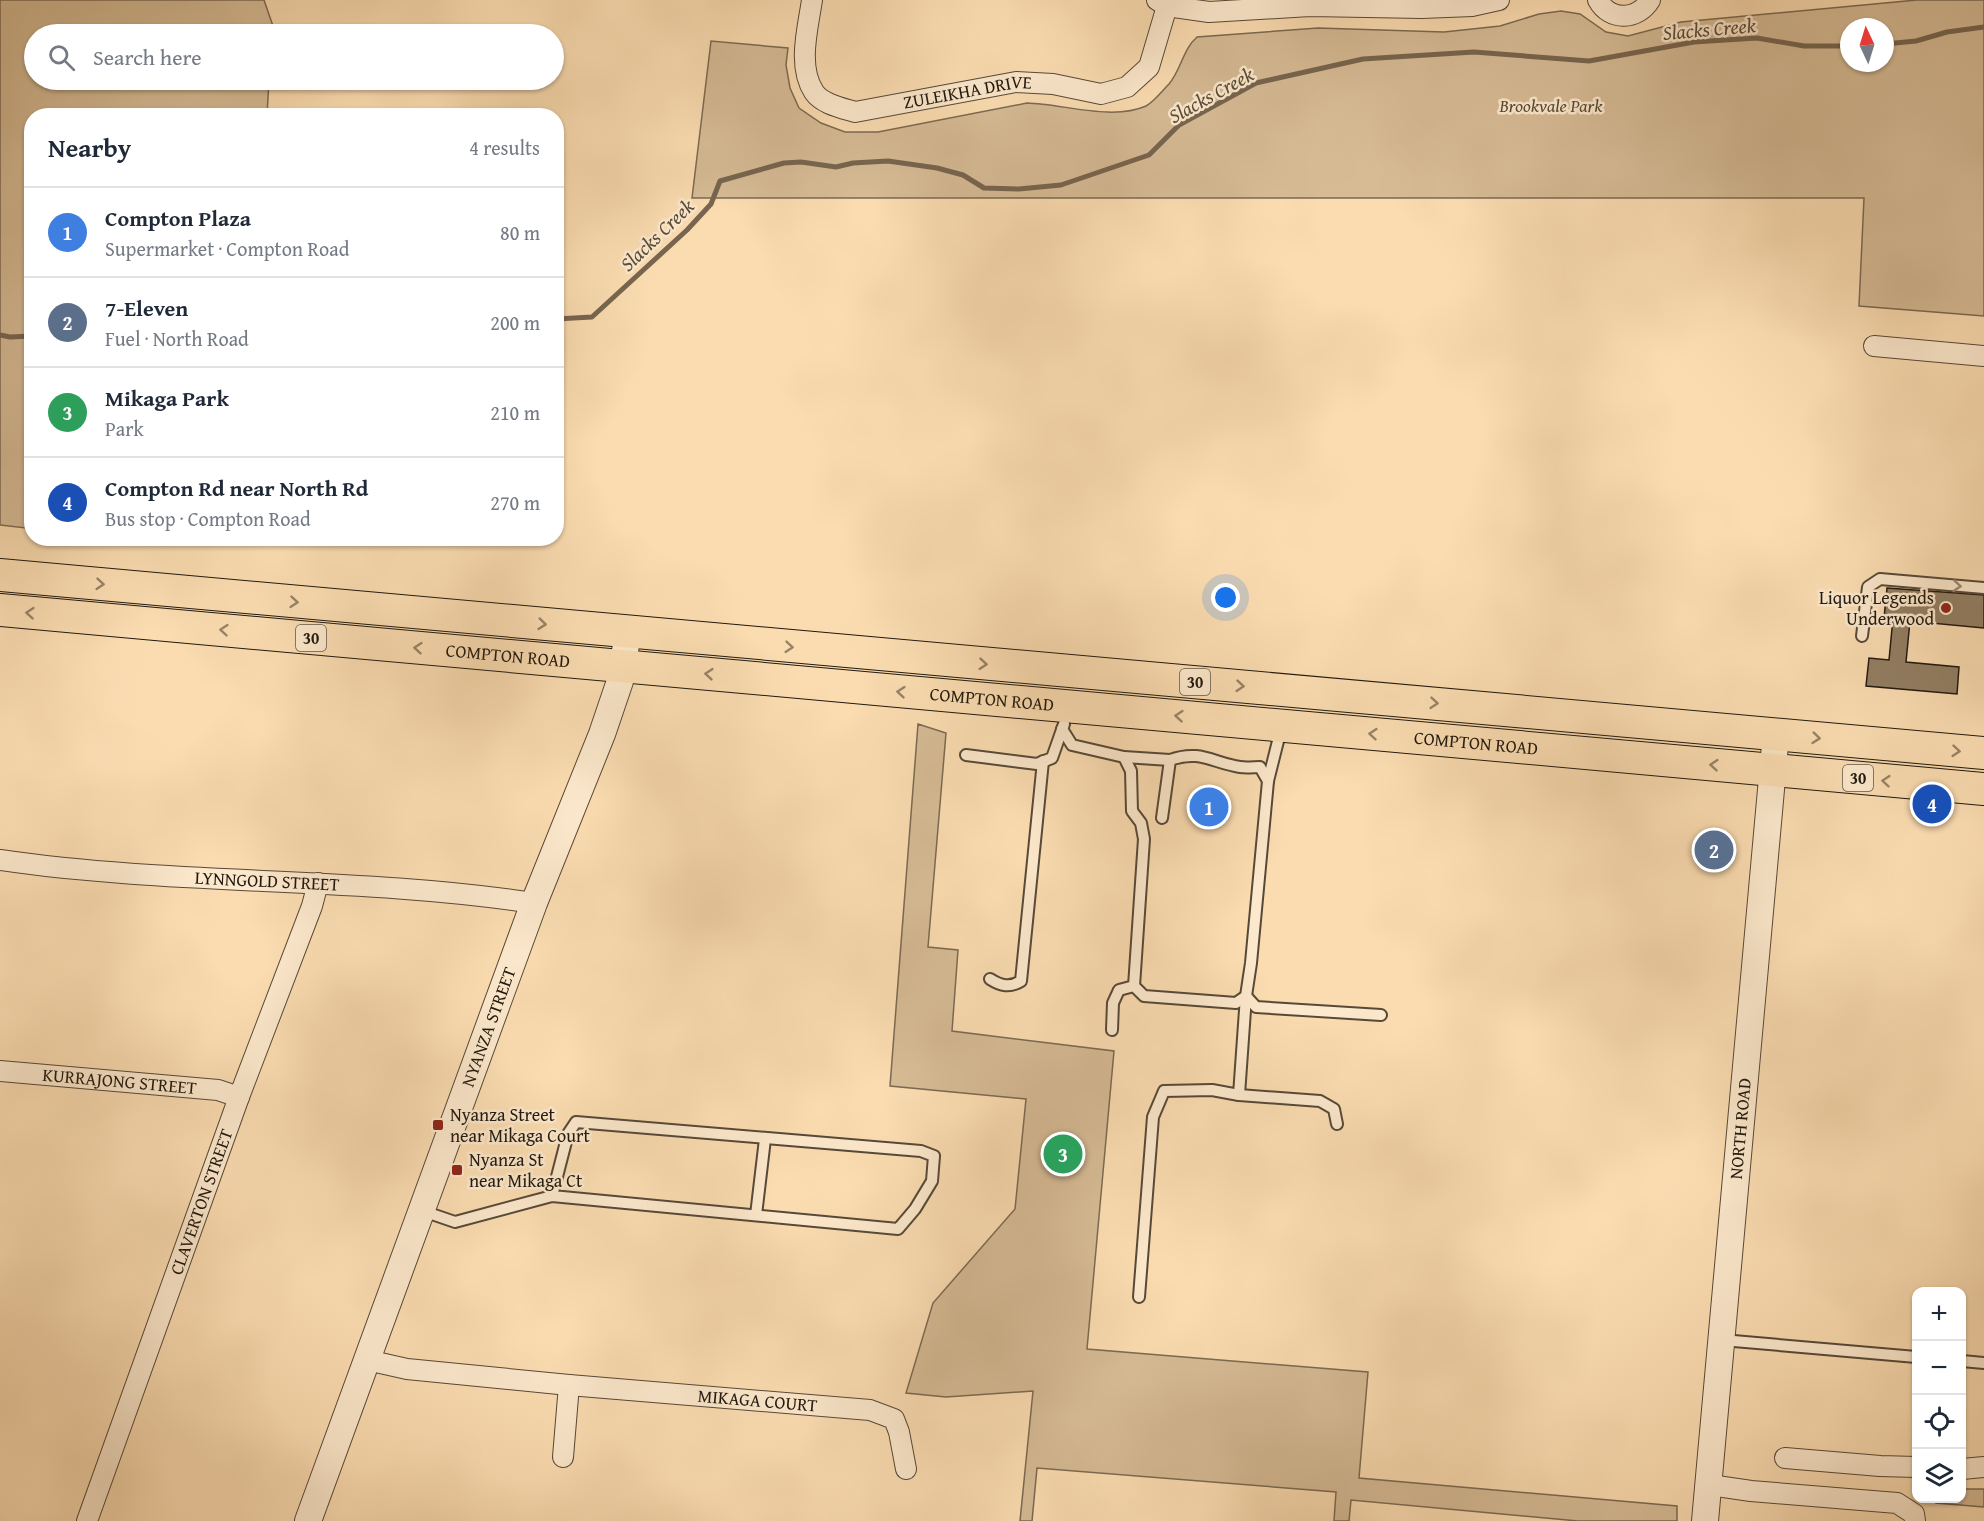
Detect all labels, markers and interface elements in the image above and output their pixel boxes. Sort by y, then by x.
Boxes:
water label: Slacks Creek [1661,10,1758,47]
north arrow [1840,18,1894,72]
search box [24,24,564,90]
icon: search [45,41,78,74]
text: Search here [93,41,202,73]
water label: Slacks Creek [1163,59,1259,130]
street label: ZULEIKHA DRIVE [901,68,1032,116]
park label: Brookvale Park [1499,92,1603,119]
text: Nearby [48,128,131,167]
text: 4 results [469,133,540,162]
water label: Slacks Creek [613,191,701,277]
text: Compton Plaza [105,202,251,234]
text: 1 [62,218,73,247]
text: 80 m [500,218,540,247]
text: Supermarket · Compton Road [105,234,349,263]
text: 7-Eleven [105,292,188,324]
text: 2 [62,308,73,337]
text: 200 m [490,308,540,337]
text: Fuel · North Road [105,324,249,353]
text: Mikaga Park [105,382,229,414]
text: 3 [62,398,73,427]
text: 210 m [490,398,540,427]
text: Park [105,414,144,443]
text: Compton Rd near North Rd [105,472,368,504]
text: 4 [62,488,73,517]
text: 270 m [490,488,540,517]
text: Bus stop · Compton Road [105,504,311,533]
one-way arrow [96,577,105,590]
one-way arrow [1953,579,1962,592]
your location [1211,583,1240,612]
place label: Liquor Legends Underwood [1819,584,1934,632]
one-way arrow [290,595,299,608]
marker: Liquor Legends Underwood [1939,601,1953,615]
one-way arrow [25,606,34,619]
one-way arrow [537,617,546,630]
one-way arrow [219,624,228,637]
road number: 30 [296,625,326,651]
street label: COMPTON ROAD [445,636,571,674]
one-way arrow [784,640,793,653]
one-way arrow [413,642,423,655]
one-way arrow [978,657,987,670]
one-way arrow [705,668,714,681]
road number: 30 [1180,669,1210,695]
one-way arrow [1235,679,1244,692]
street label: COMPTON ROAD [929,680,1055,718]
one-way arrow [897,686,906,699]
one-way arrow [1430,696,1439,709]
one-way arrow [1174,710,1183,723]
street label: COMPTON ROAD [1413,724,1539,762]
one-way arrow [1369,728,1378,741]
one-way arrow [1811,731,1820,744]
one-way arrow [1951,744,1960,757]
one-way arrow [1709,759,1718,772]
road number: 30 [1843,765,1873,791]
one-way arrow [1882,774,1891,787]
pin: 4 [1912,782,1952,826]
pin: 1 [1190,784,1228,830]
pin: 2 [1694,828,1734,872]
street label: LYNNGOLD STREET [194,864,340,898]
street label: NYANZA STREET [454,963,522,1091]
street label: KURRAJONG STREET [41,1061,198,1101]
street label: NORTH ROAD [1722,1077,1758,1180]
place label: Nyanza Street near Mikaga Court [450,1101,590,1149]
marker: Nyanza Street near Mikaga Court [431,1118,445,1132]
street label: CLAVERTON STREET [162,1125,240,1278]
pin: 3 [1044,1132,1082,1176]
place label: Nyanza St near Mikaga Ct [469,1146,583,1194]
marker: Nyanza St near Mikaga Ct [450,1163,464,1177]
map controls [1912,1287,1966,1503]
button: + [1912,1287,1966,1341]
button: − [1912,1341,1966,1395]
street label: MIKAGA COURT [697,1382,818,1419]
button: locate [1912,1395,1966,1449]
button: layers [1912,1449,1966,1503]

